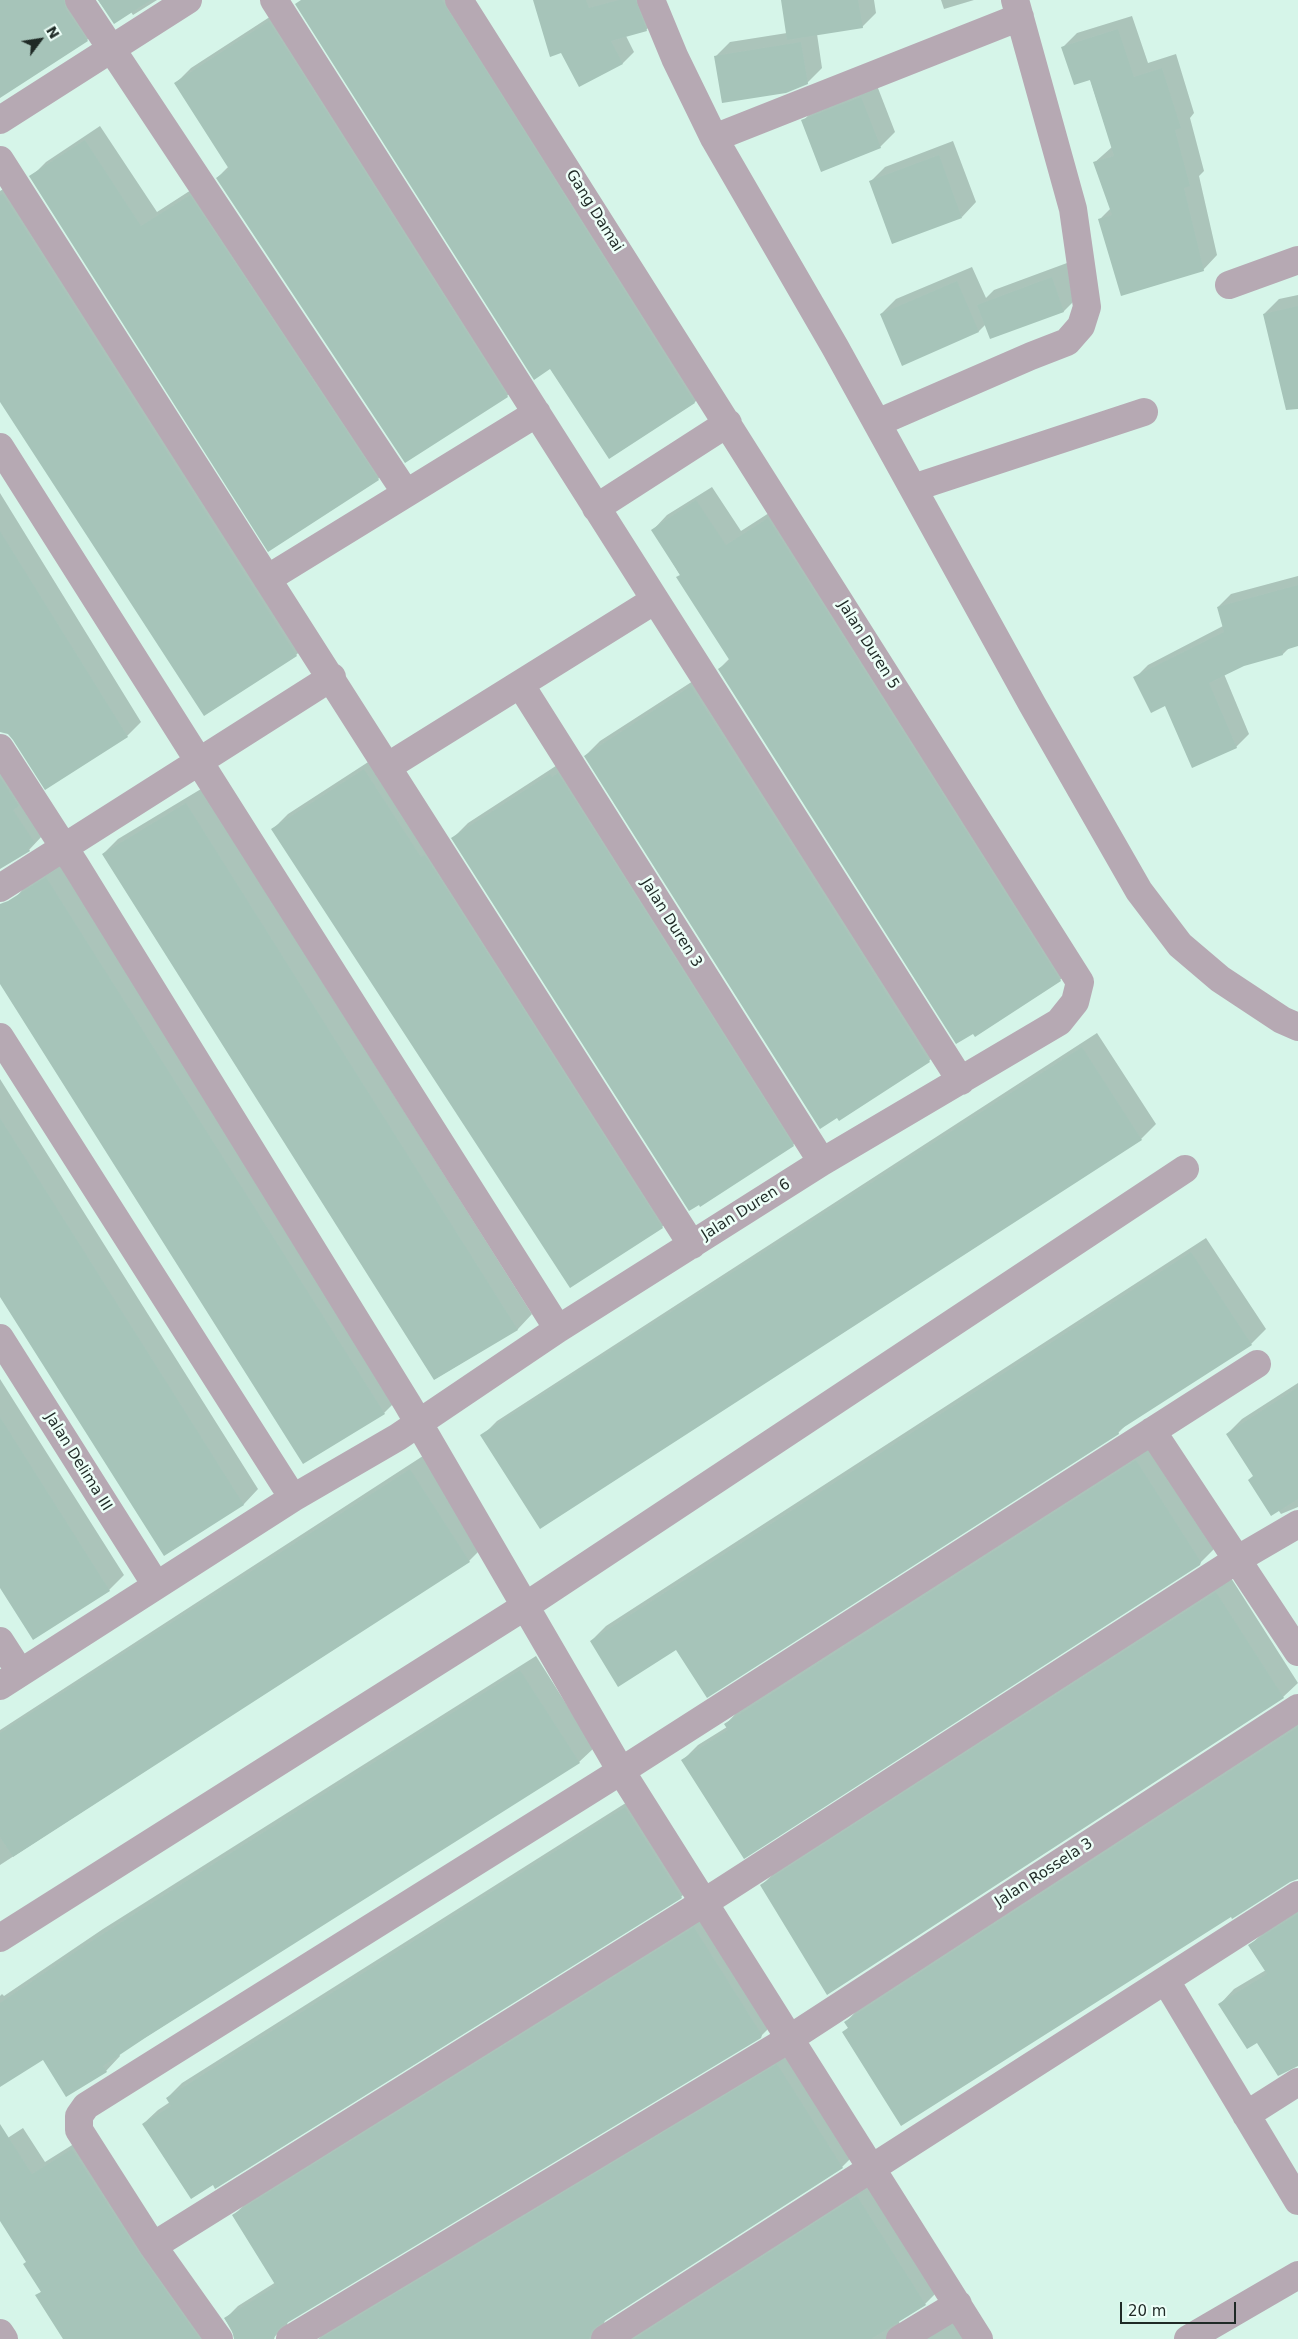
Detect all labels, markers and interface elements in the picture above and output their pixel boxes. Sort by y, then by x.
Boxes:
north arrow [15,15,65,65]
text: N [43,23,63,41]
street label: Gang Damai [562,167,626,255]
street label: Jalan Duren 5 [834,597,902,693]
street label: Jalan Duren 3 [637,875,705,971]
street label: Jalan Duren 6 [698,1176,794,1244]
street label: Jalan Delima III [41,1410,115,1514]
street label: Jalan Rossela 3 [992,1835,1096,1911]
scale bar [1123,2292,1239,2324]
text: 20 m [1128,2302,1166,2320]

